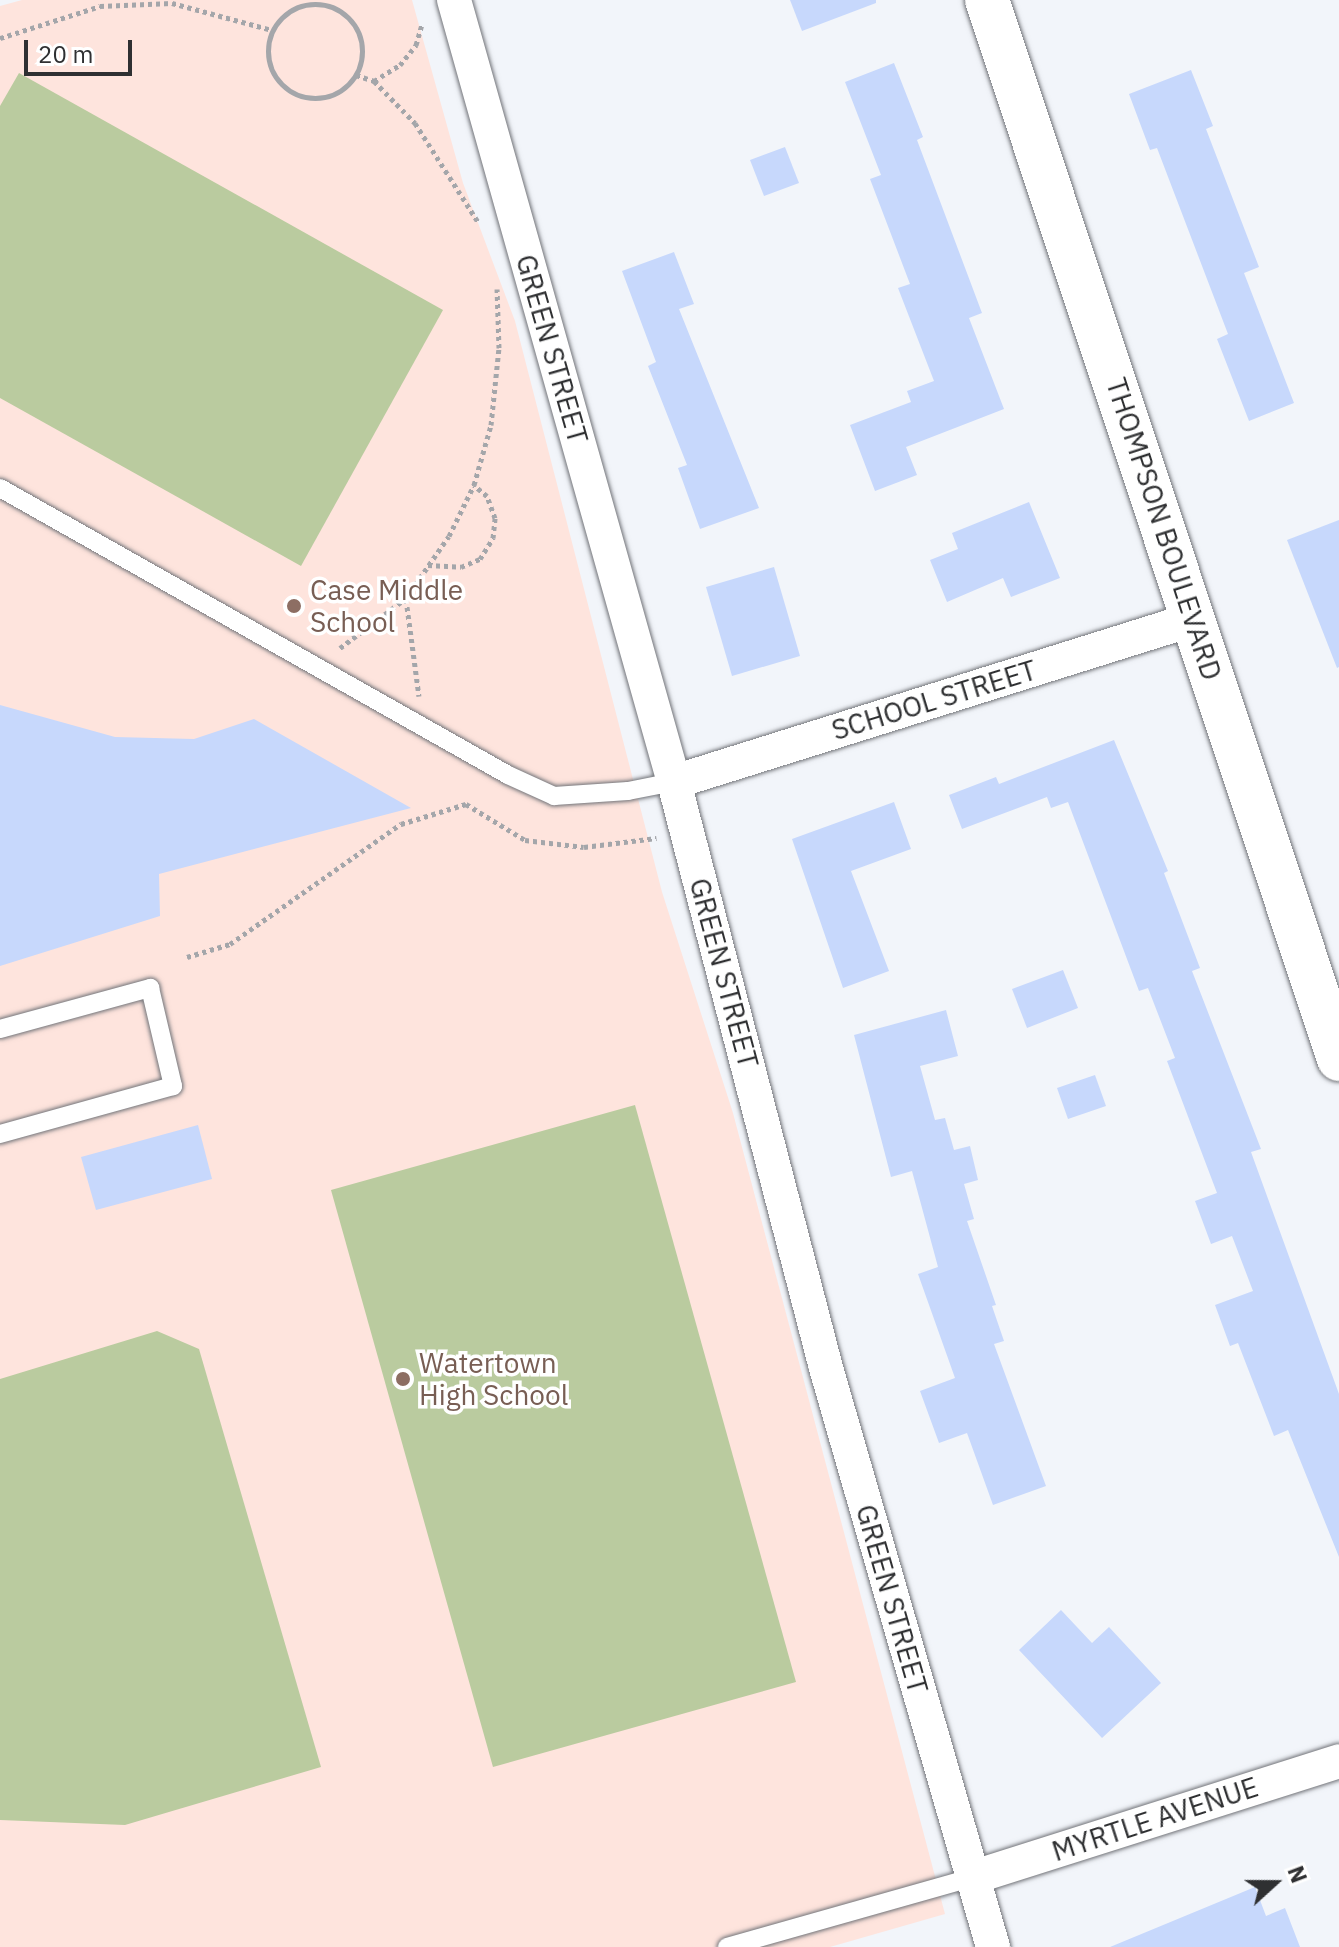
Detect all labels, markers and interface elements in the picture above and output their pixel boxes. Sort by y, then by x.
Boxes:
scale bar [28,24,136,74]
text: 20 m [38,38,93,70]
street label: GREEN STREET [509,251,595,447]
street label: THOMPSON BOULEVARD [1099,374,1229,684]
place label: Case Middle School [310,573,463,639]
marker: Case Middle School [285,597,303,615]
street label: SCHOOL STREET [828,653,1040,747]
street label: GREEN STREET [683,875,765,1071]
place label: Watertown High School [419,1346,568,1412]
marker: Watertown High School [394,1370,412,1388]
street label: GREEN STREET [849,1501,935,1697]
street label: MYRTLE AVENUE [1048,1770,1262,1868]
north arrow [1235,1843,1315,1923]
text: N [1281,1862,1314,1887]

